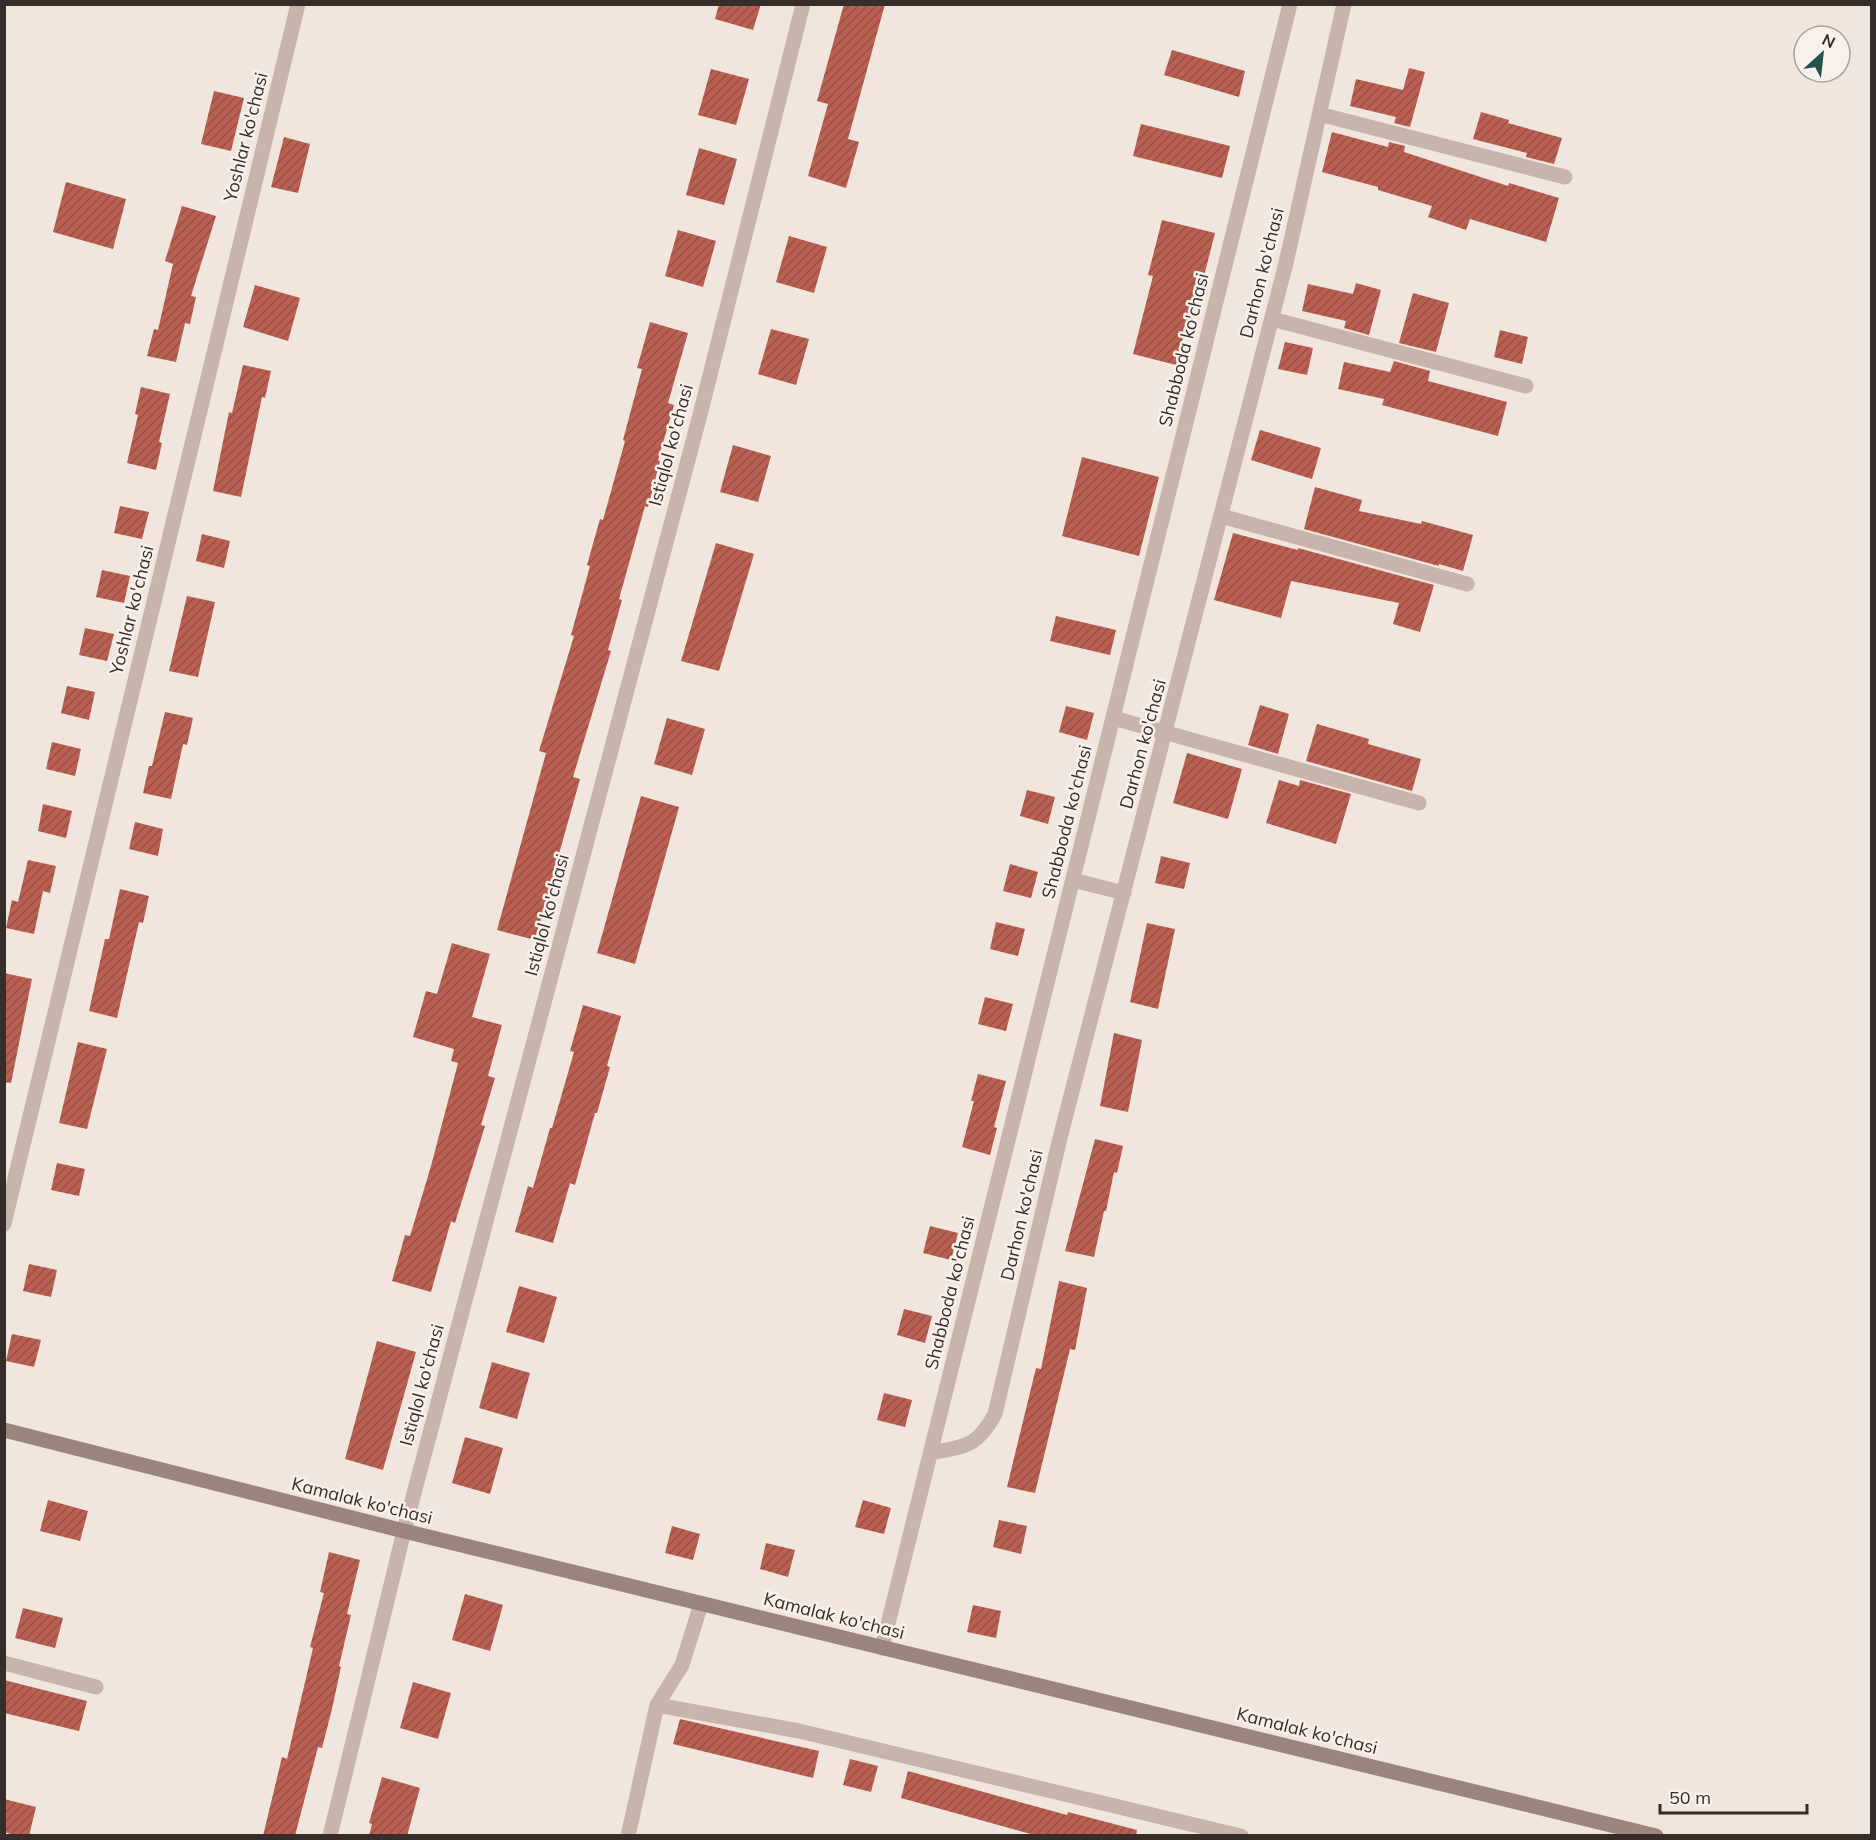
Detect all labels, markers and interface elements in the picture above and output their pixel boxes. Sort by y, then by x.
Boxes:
north arrow [1792,24,1852,84]
text: N [1819,29,1839,52]
street label: Yoshlar ko'chasi [218,70,273,205]
street label: Darhon ko'chasi [1234,205,1289,340]
street label: Shabboda ko'chasi [1153,271,1214,429]
street label: Istiqlol ko'chasi [643,381,698,508]
street label: Yoshlar ko'chasi [104,543,159,678]
street label: Darhon ko'chasi [1114,676,1171,811]
street label: Shabboda ko'chasi [1036,743,1097,901]
street label: Istiqlol ko'chasi [519,851,574,978]
street label: Darhon ko'chasi [995,1147,1048,1283]
street label: Shabboda ko'chasi [919,1214,980,1372]
street label: Istiqlol ko'chasi [394,1321,449,1448]
street label: Kamalak ko'chasi [289,1472,435,1529]
street label: Kamalak ko'chasi [761,1587,907,1644]
street label: Kamalak ko'chasi [1234,1702,1380,1759]
scale bar [1660,1777,1807,1815]
text: 50 m [1669,1786,1711,1809]

